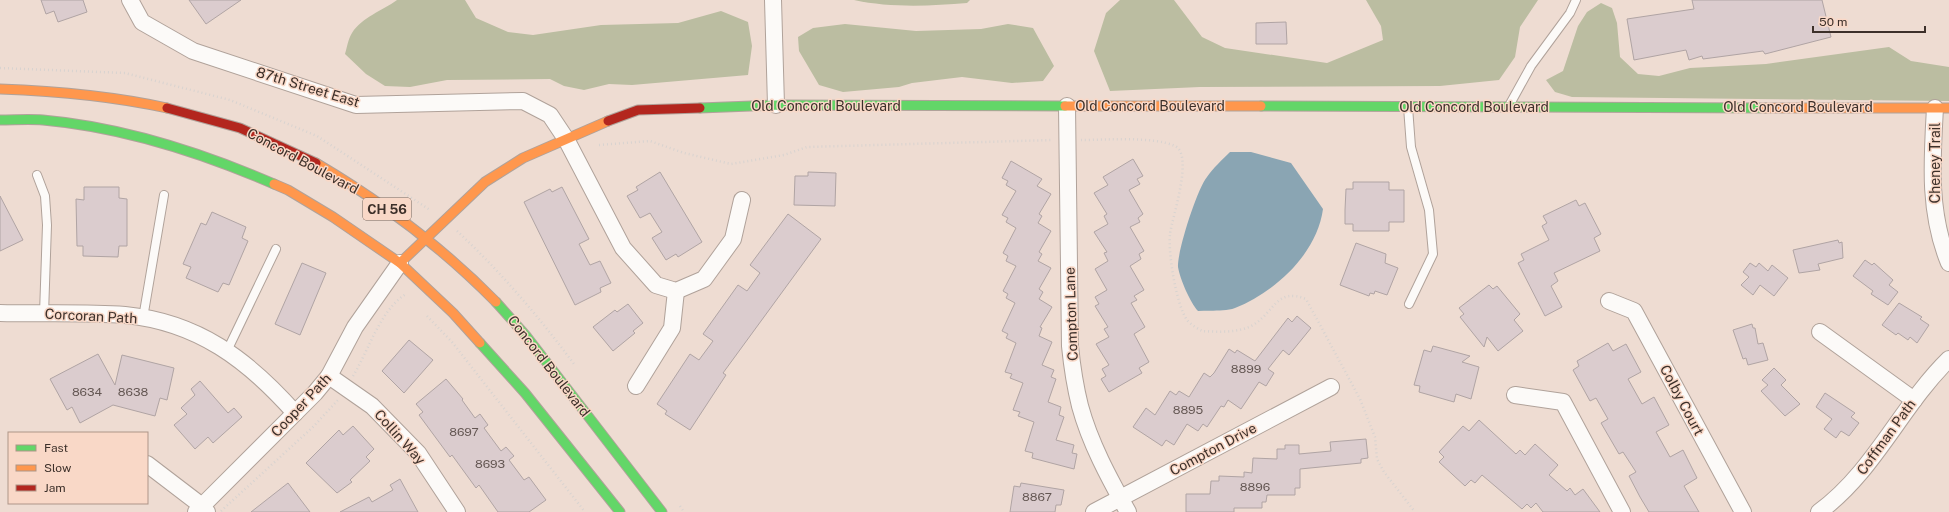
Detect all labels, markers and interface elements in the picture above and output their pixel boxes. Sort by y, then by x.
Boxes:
scale bar [1813,8,1925,34]
text: 50 m [1819,15,1847,29]
street label: 87th Street East [254,64,362,110]
street label: Old Concord Boulevard [751,98,901,114]
street label: Old Concord Boulevard [1075,98,1225,114]
street label: Old Concord Boulevard [1399,99,1549,115]
street label: Old Concord Boulevard [1723,99,1873,115]
street label: Cheney Trail [1927,122,1943,204]
street label: Concord Boulevard [245,125,361,197]
road number: CH 56 [363,198,411,220]
street label: Compton Lane [1061,267,1081,361]
street label: Corcoran Path [44,306,138,326]
street label: Concord Boulevard [505,312,593,420]
house number: 8899 [1231,362,1261,376]
street label: Colby Court [1657,362,1707,438]
street label: Cooper Path [268,370,334,440]
house number: 8634 [72,385,103,399]
house number: 8638 [118,385,148,399]
street label: Coffman Path [1853,396,1919,478]
house number: 8895 [1173,403,1204,417]
street label: Collin Way [371,406,429,468]
street label: Compton Drive [1167,419,1259,479]
house number: 8697 [449,425,479,439]
legend [8,432,148,504]
text: Fast [44,441,69,455]
house number: 8693 [475,457,505,471]
text: Slow [44,461,72,475]
house number: 8896 [1240,480,1270,494]
text: Jam [44,481,66,495]
house number: 8867 [1022,490,1052,504]

